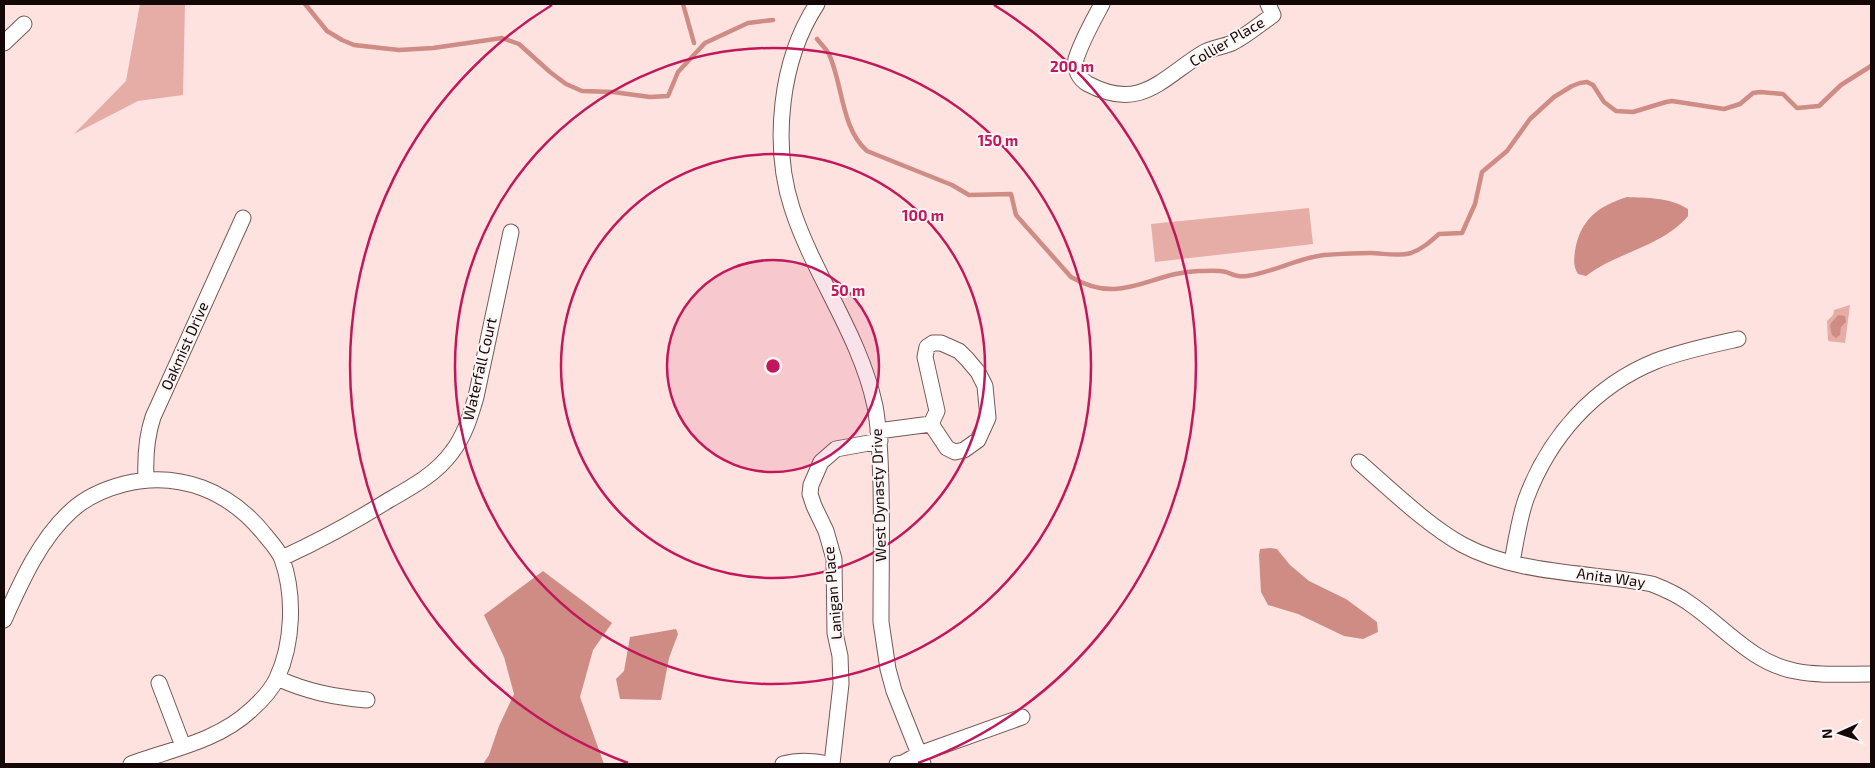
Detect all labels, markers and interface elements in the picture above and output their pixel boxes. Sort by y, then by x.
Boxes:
street label: Collier Place [1186,12,1267,70]
text: 200 m [1050,57,1094,75]
text: 150 m [978,131,1018,149]
text: 100 m [902,206,944,224]
text: 50 m [831,281,865,299]
street label: Oakmist Drive [157,299,212,393]
street label: Waterfall Court [458,315,500,422]
centre of rings [764,357,782,375]
street label: West Dynasty Drive [867,428,889,562]
street label: Lanigan Place [819,546,845,641]
street label: Anita Way [1576,563,1647,591]
north arrow [1815,708,1865,758]
text: N [1818,728,1835,739]

